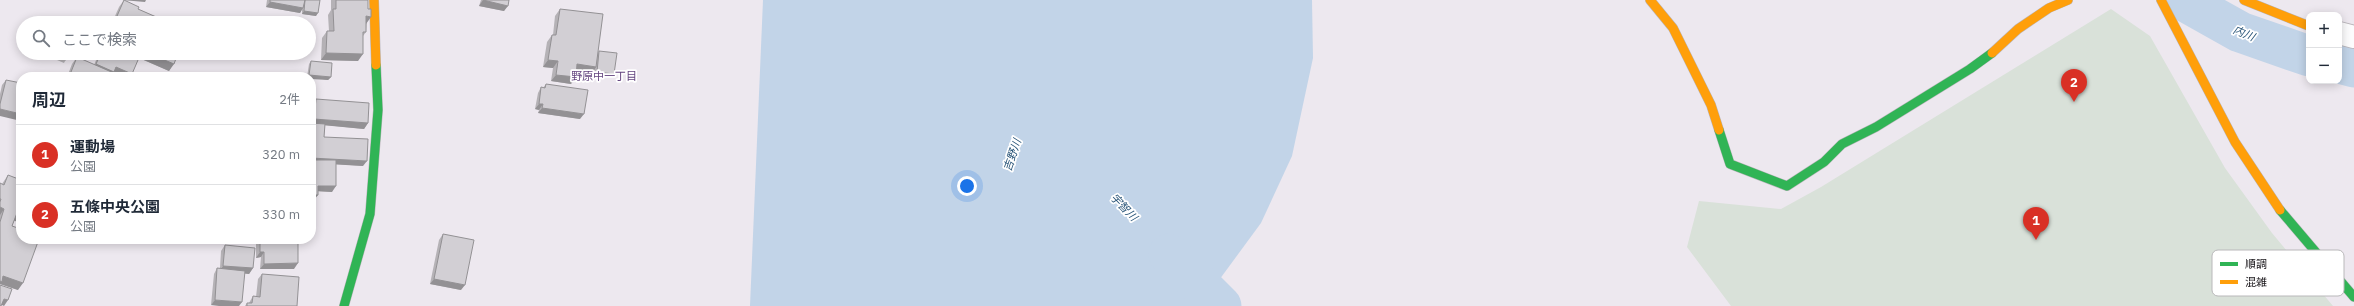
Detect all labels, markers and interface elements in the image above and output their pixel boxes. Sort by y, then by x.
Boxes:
map controls [2306,12,2342,84]
button: + [2306,12,2342,48]
search box [16,16,316,60]
water label: 内川 [2231,22,2258,44]
icon: search [30,27,52,49]
text: ここで検索 [62,30,137,49]
button: − [2306,48,2342,84]
district label: 野原中一丁目 [571,69,637,83]
pin: 2 [2061,69,2087,102]
text: 周辺 [32,89,66,111]
text: 2件 [279,91,300,108]
water label: 吉野川 [1000,136,1024,173]
text: 運動場 [70,137,115,156]
text: 1 [41,146,49,163]
text: 320 m [262,146,300,163]
text: 公園 [70,158,96,175]
your location [957,176,977,196]
water label: 宇智川 [1108,190,1141,224]
text: 五條中央公園 [70,197,160,216]
text: 2 [41,206,49,223]
text: 330 m [262,206,300,223]
pin: 1 [2023,207,2049,240]
text: 公園 [70,218,96,235]
legend [2212,250,2344,296]
text: 順調 [2245,257,2267,271]
text: 混雑 [2245,275,2267,289]

